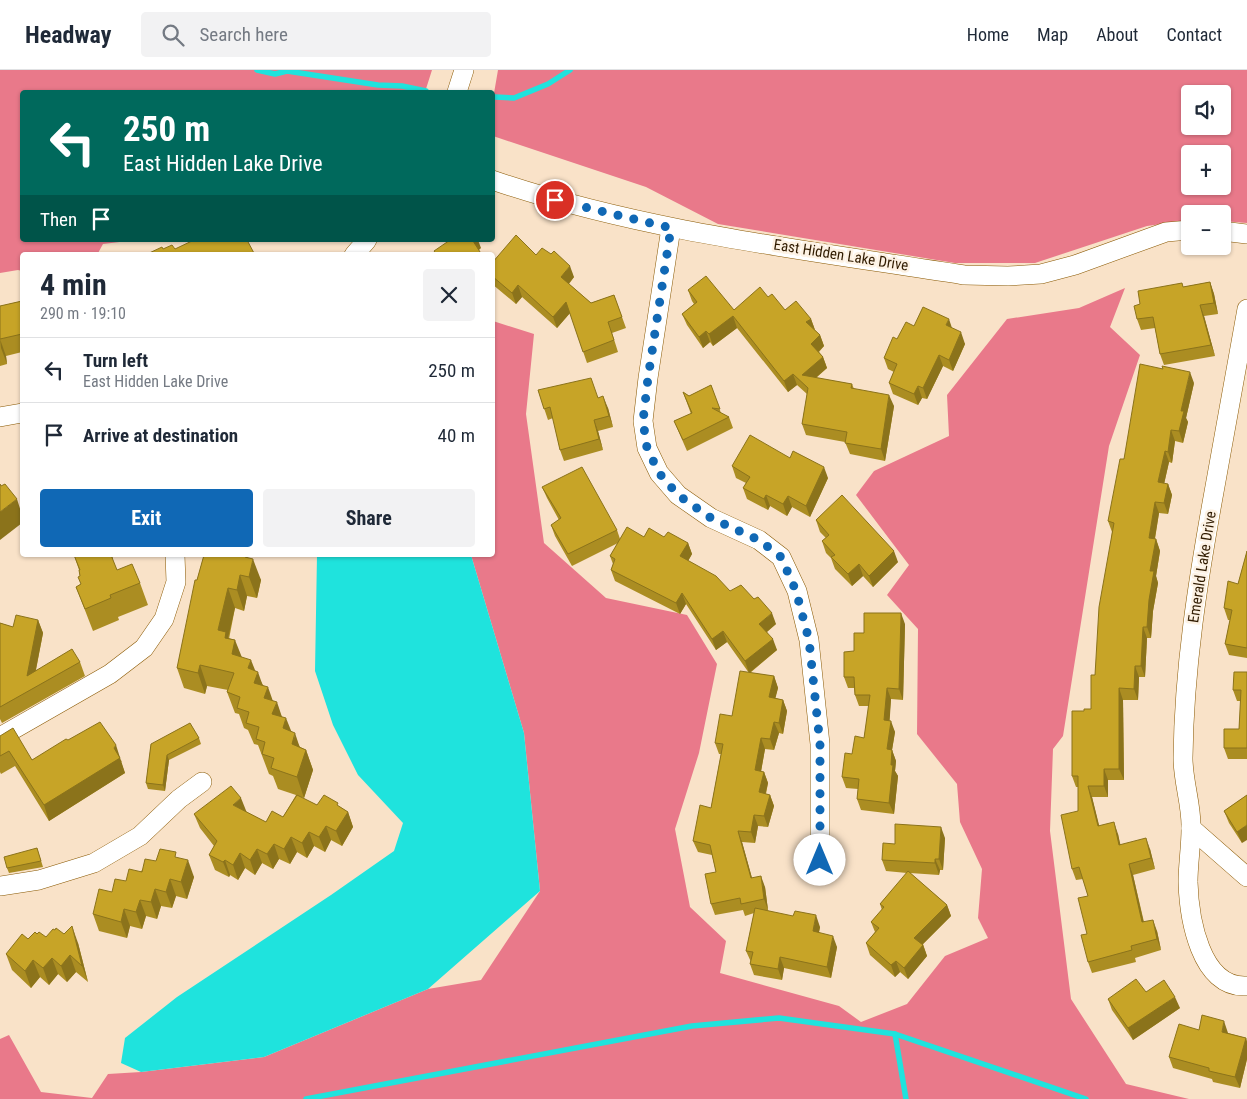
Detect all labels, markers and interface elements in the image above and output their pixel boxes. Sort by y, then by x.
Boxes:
search box [141,12,491,57]
text: Headway [25,21,111,49]
icon: search [159,21,187,49]
text: Search here [199,23,288,46]
text: Home [967,24,1009,45]
text: Map [1037,24,1068,45]
text: About [1096,24,1138,45]
text: Contact [1166,24,1222,45]
map controls [1181,85,1231,255]
button: sound [1181,85,1231,135]
text: 250 m [123,109,210,150]
icon: left [40,110,105,175]
button: + [1181,145,1231,195]
text: East Hidden Lake Drive [123,151,323,176]
pin [534,179,576,221]
icon: arrive [541,186,569,214]
icon: arrive [87,205,115,233]
button: − [1181,205,1231,255]
text: Then [40,208,77,231]
street label: East Hidden Lake Drive [772,235,910,275]
text: 4 min [40,267,107,302]
button: close [423,269,475,321]
text: 290 m · 19:10 [40,304,126,323]
text: Turn left [83,349,148,372]
icon: left [40,356,68,384]
text: 250 m [428,359,475,382]
text: East Hidden Lake Drive [83,372,228,391]
icon: arrive [40,421,68,449]
text: Arrive at destination [83,424,238,447]
text: 40 m [438,424,475,447]
button: Exit [40,489,253,547]
button: Share [263,489,475,547]
street label: Emerald Lake Drive [1184,510,1220,624]
position arrow [793,833,845,885]

